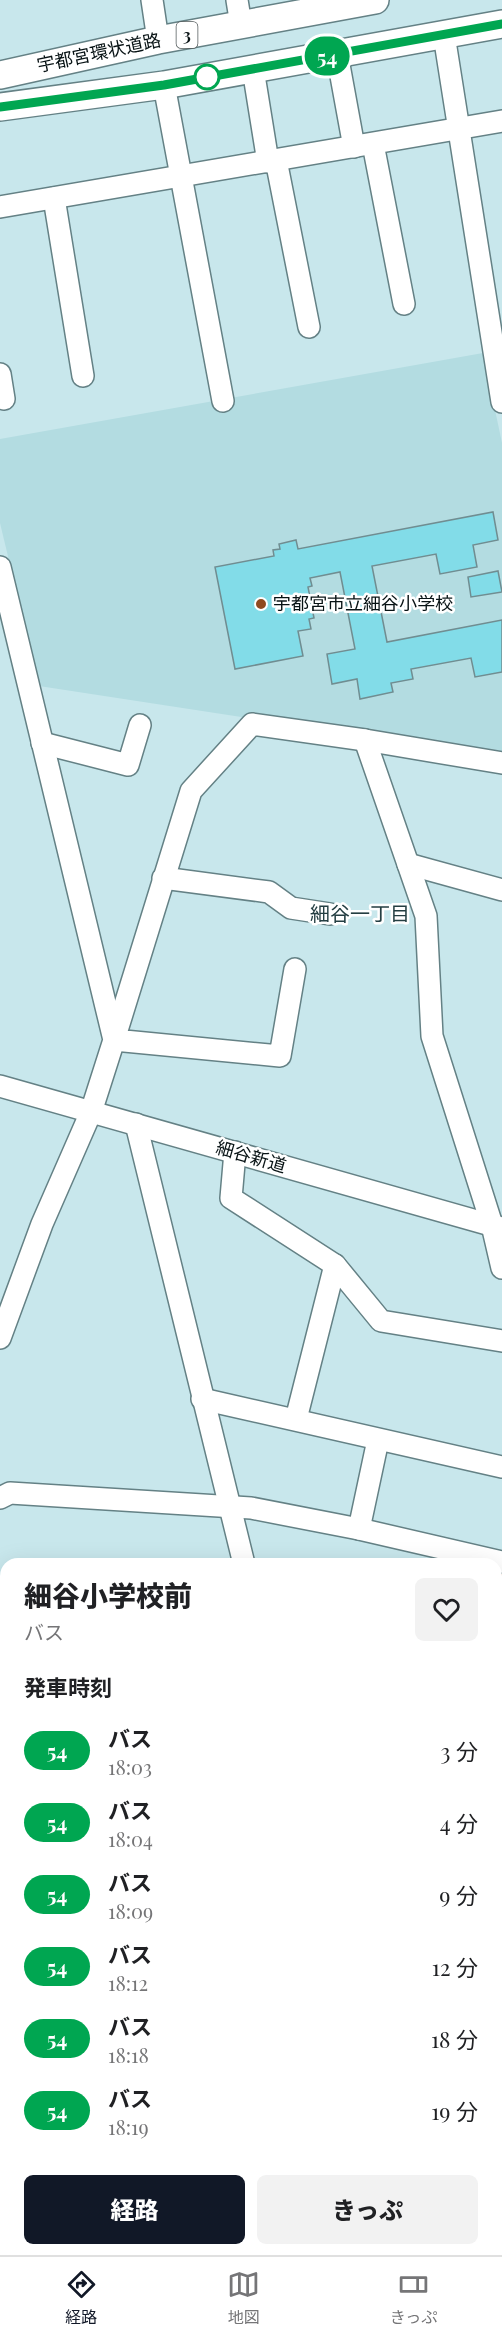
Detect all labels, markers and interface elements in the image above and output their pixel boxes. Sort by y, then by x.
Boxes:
road number: 3 [176,22,198,48]
street label: 宇都宮環状道路 [35,27,163,77]
line badge: 54 [300,36,354,76]
text: 54 [317,42,337,70]
unlabelled marker [194,64,220,90]
place label: 宇都宮市立細谷小学校 [273,591,453,615]
marker: 宇都宮市立細谷小学校 [254,597,268,611]
district label: 細谷一丁目 [310,899,410,926]
street label: 細谷新道 [213,1135,289,1177]
text: 細谷小学校前 [24,1576,192,1613]
button: heart [415,1578,478,1641]
text: バス [24,1618,64,1645]
text: 発車時刻 [24,1672,112,1702]
text: バス [108,1723,152,1753]
text: 54 [47,1736,67,1764]
text: 3 分 [441,1736,478,1766]
text: 18:03 [108,1753,152,1780]
text: バス [108,1795,152,1825]
text: 54 [47,1808,67,1836]
text: 4 分 [440,1808,478,1838]
text: 18:04 [108,1825,153,1852]
text: バス [108,1867,152,1897]
text: 54 [47,1880,67,1908]
text: 9 分 [439,1880,478,1910]
text: 18:09 [108,1897,153,1924]
text: バス [108,1939,152,1969]
text: 54 [47,1952,67,1980]
text: 12 分 [432,1952,478,1982]
text: 18:12 [108,1969,148,1996]
text: バス [108,2011,152,2041]
text: 54 [47,2024,67,2052]
text: 18 分 [431,2024,478,2054]
text: 18:18 [108,2041,149,2068]
text: バス [108,2083,152,2113]
text: 54 [47,2096,67,2124]
text: 19 分 [431,2096,478,2126]
text: 18:19 [108,2113,149,2140]
button: 経路 [24,2175,245,2244]
button: きっぷ [257,2175,478,2244]
tab: 経路 [65,2268,98,2328]
tab: 地図 [227,2268,260,2328]
tab: きっぷ [390,2268,437,2328]

